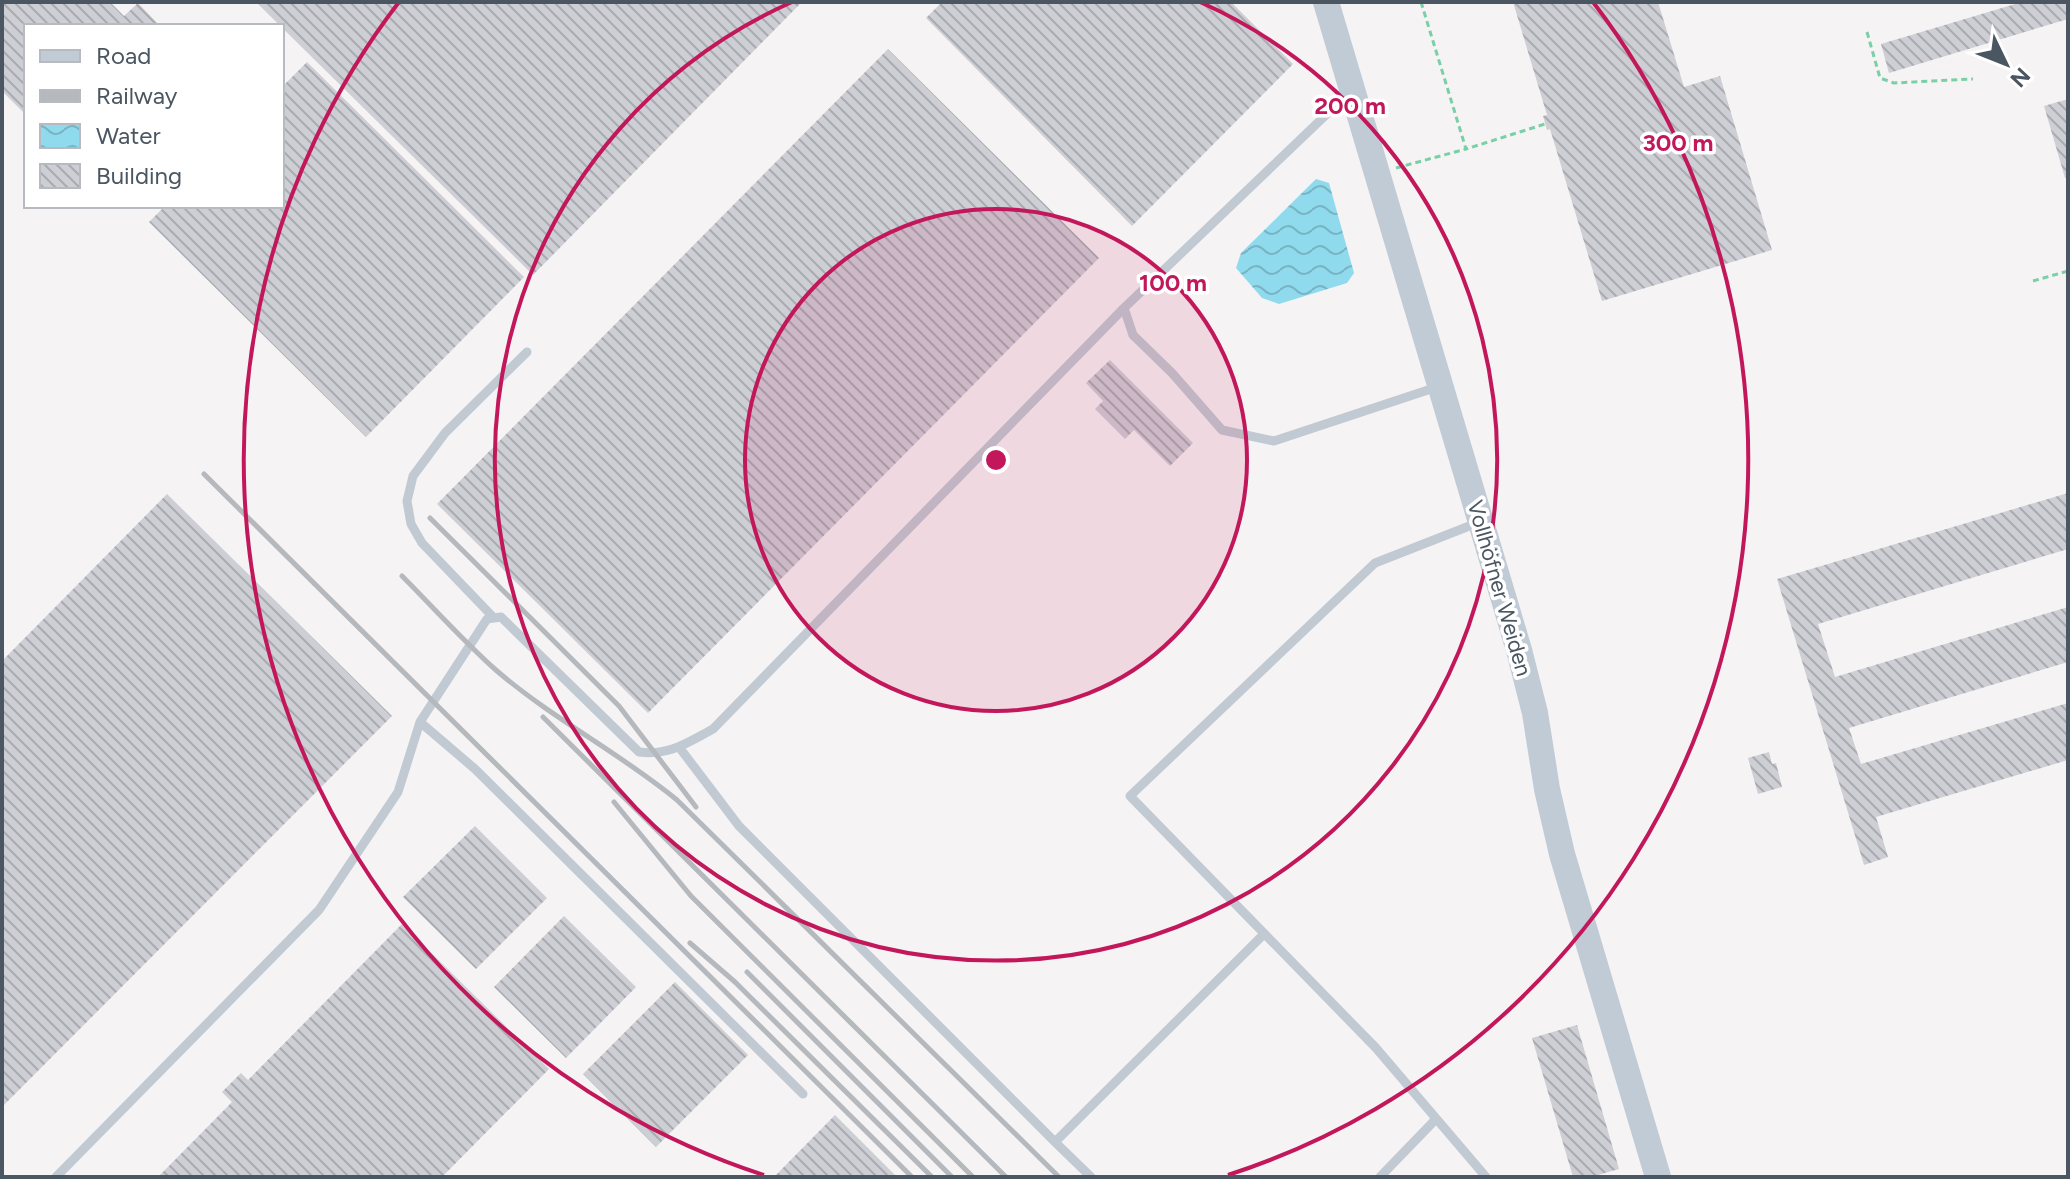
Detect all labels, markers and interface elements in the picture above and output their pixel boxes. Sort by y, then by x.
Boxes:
legend [24,24,284,208]
north arrow [1966,24,2046,104]
text: Road [96,41,151,70]
text: N [2005,62,2036,93]
text: Railway [96,81,178,110]
text: 200 m [1314,91,1386,120]
text: Water [96,121,161,150]
text: 300 m [1642,128,1714,157]
text: Building [96,161,182,190]
text: 100 m [1139,268,1207,297]
centre of rings [982,446,1010,474]
street label: Vollhöfner Weiden [1462,497,1538,679]

